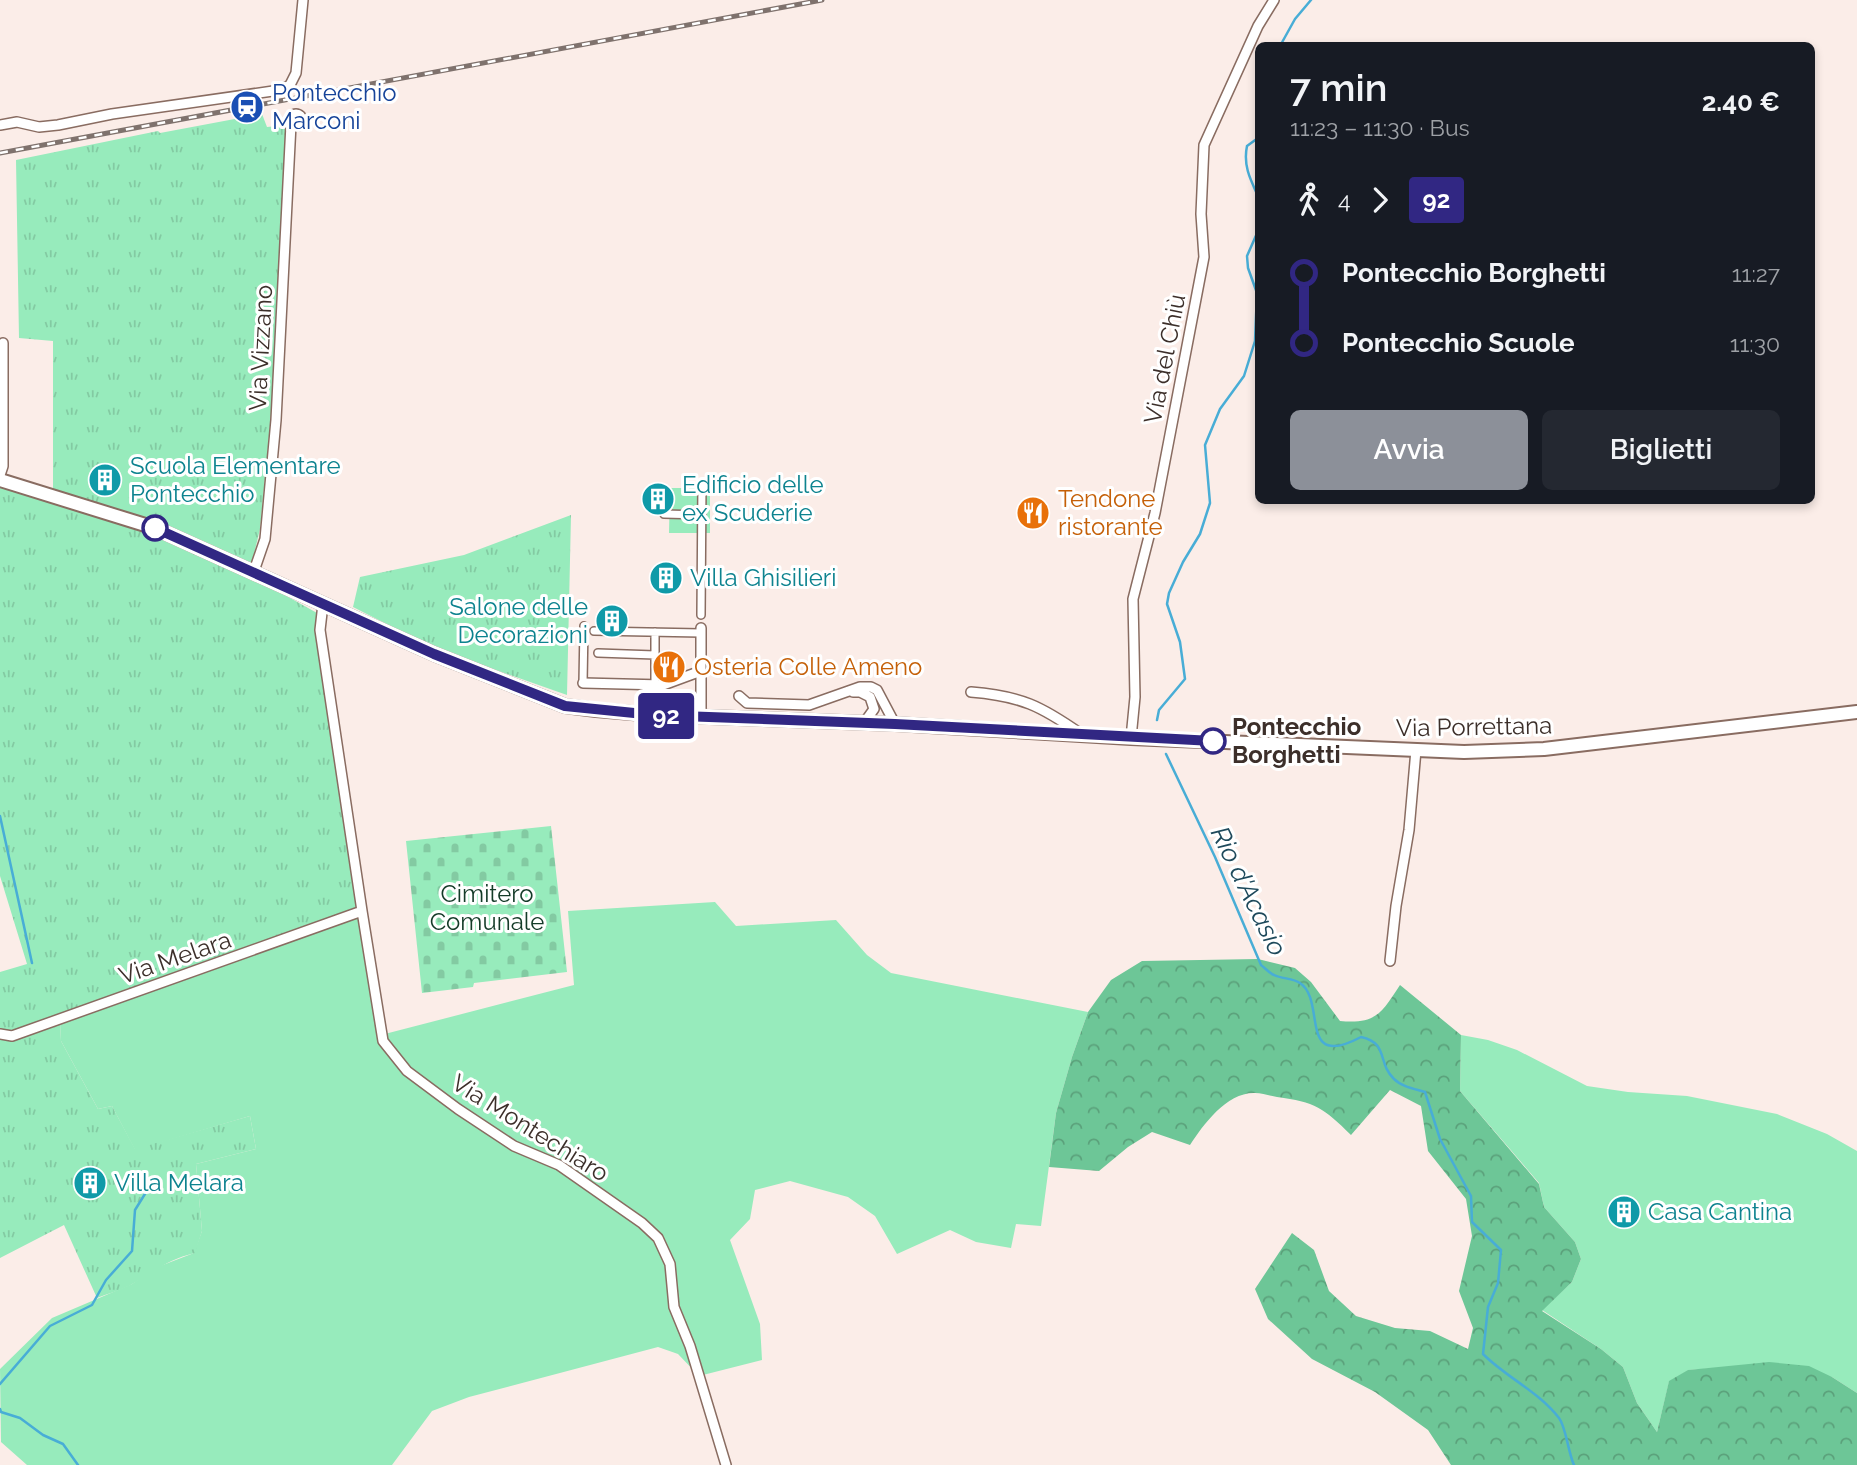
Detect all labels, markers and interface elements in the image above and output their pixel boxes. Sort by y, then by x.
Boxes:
text: 7 min [1290,65,1387,110]
place label: Pontecchio Marconi [272,78,397,135]
text: 2.40 € [1702,87,1780,117]
station icon: Pontecchio Marconi [228,88,266,126]
text: 11:23 – 11:30 · Bus [1290,114,1470,141]
icon: walk [1290,181,1328,219]
icon: forward [1361,181,1399,219]
text: 92 [1423,185,1450,214]
text: 4 [1338,186,1351,213]
text: Pontecchio Borghetti [1342,258,1606,288]
text: 11:27 [1732,260,1780,287]
street label: Via Vizzano [243,284,278,412]
street label: Via del Chiù [1138,292,1191,426]
text: Pontecchio Scuole [1342,328,1574,358]
text: 11:30 [1730,330,1780,357]
button: Avvia [1290,410,1528,490]
button: Biglietti [1542,410,1780,490]
place label: Scuola Elementare Pontecchio [130,451,341,508]
building icon: Scuola Elementare Pontecchio [86,461,124,499]
place label: Edificio delle ex Scuderie [682,470,823,527]
building icon: Edificio delle ex Scuderie [639,480,677,518]
place label: Tendone ristorante [1058,484,1163,541]
restaurant icon: Tendone ristorante [1014,494,1052,532]
unlabelled marker [142,515,168,541]
building icon: Villa Ghisilieri [647,559,685,597]
place label: Villa Ghisilieri [690,563,837,592]
place label: Salone delle Decorazioni [449,592,588,649]
building icon: Salone delle Decorazioni [593,602,631,640]
restaurant icon: Osteria Colle Ameno [650,648,688,686]
place label: Osteria Colle Ameno [694,652,922,681]
line badge: 92 [634,693,698,739]
text: 92 [652,701,680,730]
street label: Via Porrettana [1396,711,1552,742]
place label: Pontecchio Borghetti [1232,712,1361,769]
marker: Pontecchio Borghetti [1200,728,1226,754]
water label: Rio d'Acasio [1205,821,1293,961]
park label: Cimitero Comunale [430,879,544,936]
street label: Via Melara [115,925,235,990]
street label: Via Montechiaro [446,1068,614,1187]
building icon: Villa Melara [71,1164,109,1202]
place label: Villa Melara [114,1168,244,1197]
building icon: Casa Cantina [1605,1193,1643,1231]
place label: Casa Cantina [1648,1197,1792,1226]

